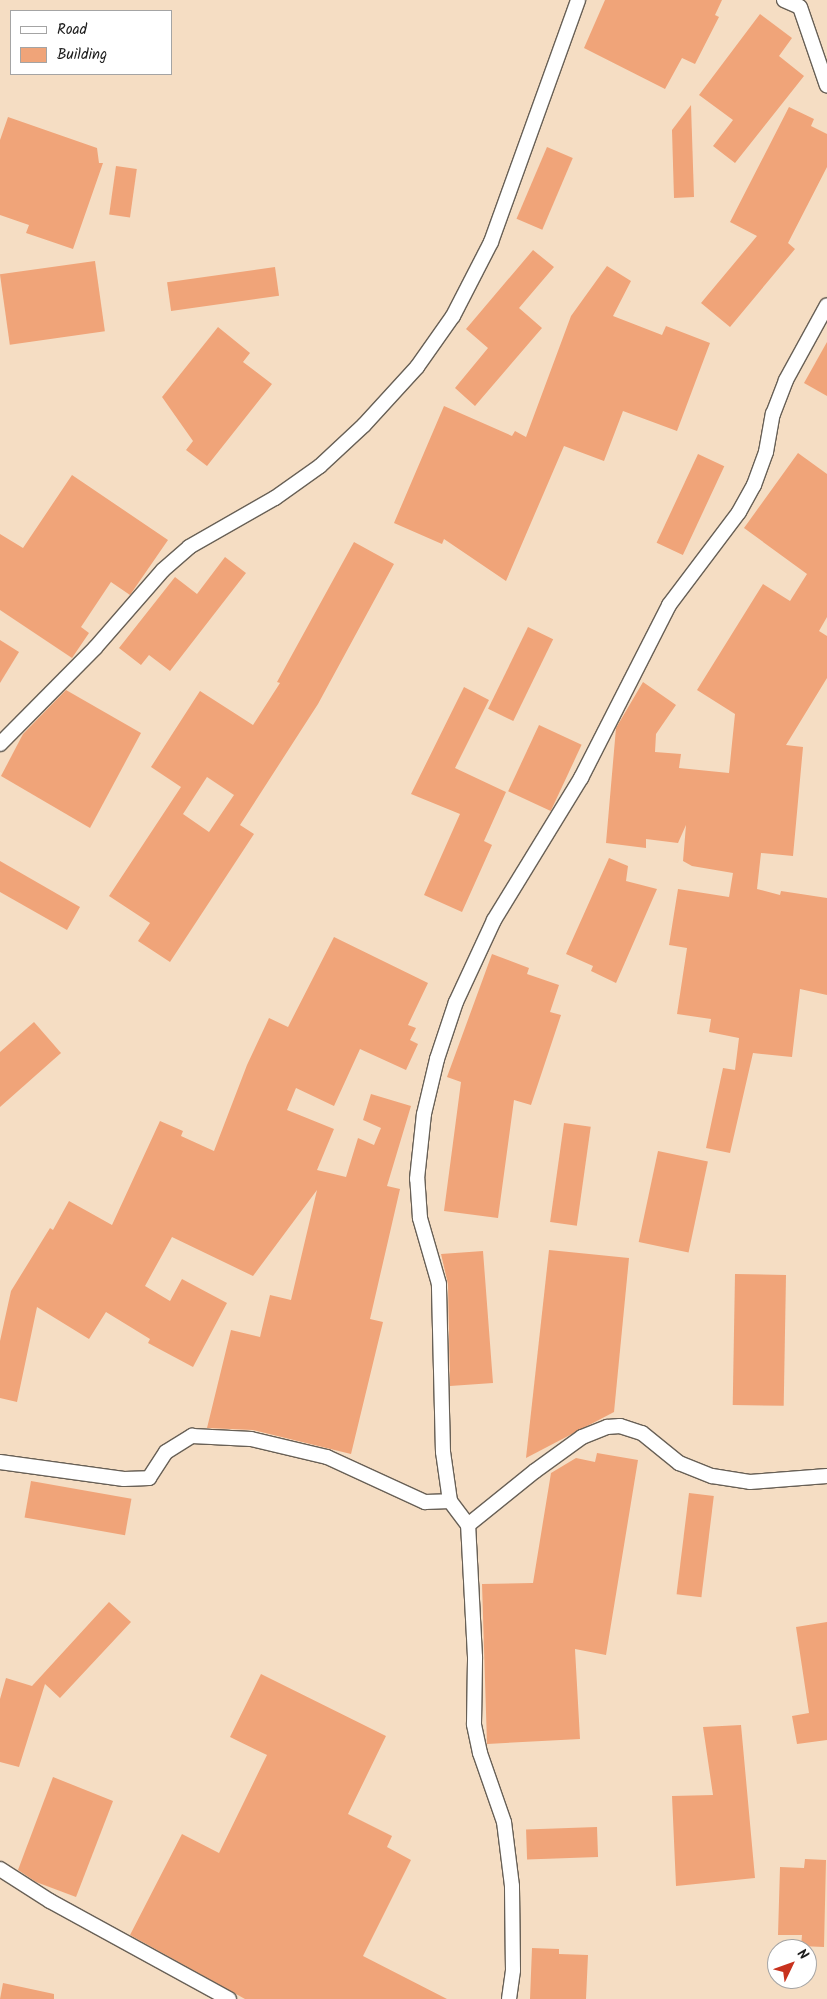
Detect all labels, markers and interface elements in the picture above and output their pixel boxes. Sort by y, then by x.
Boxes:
legend [10,10,172,75]
text: Road [57,18,87,42]
text: Building [57,43,107,67]
north arrow [767,1939,817,1989]
text: N [791,1944,814,1965]

